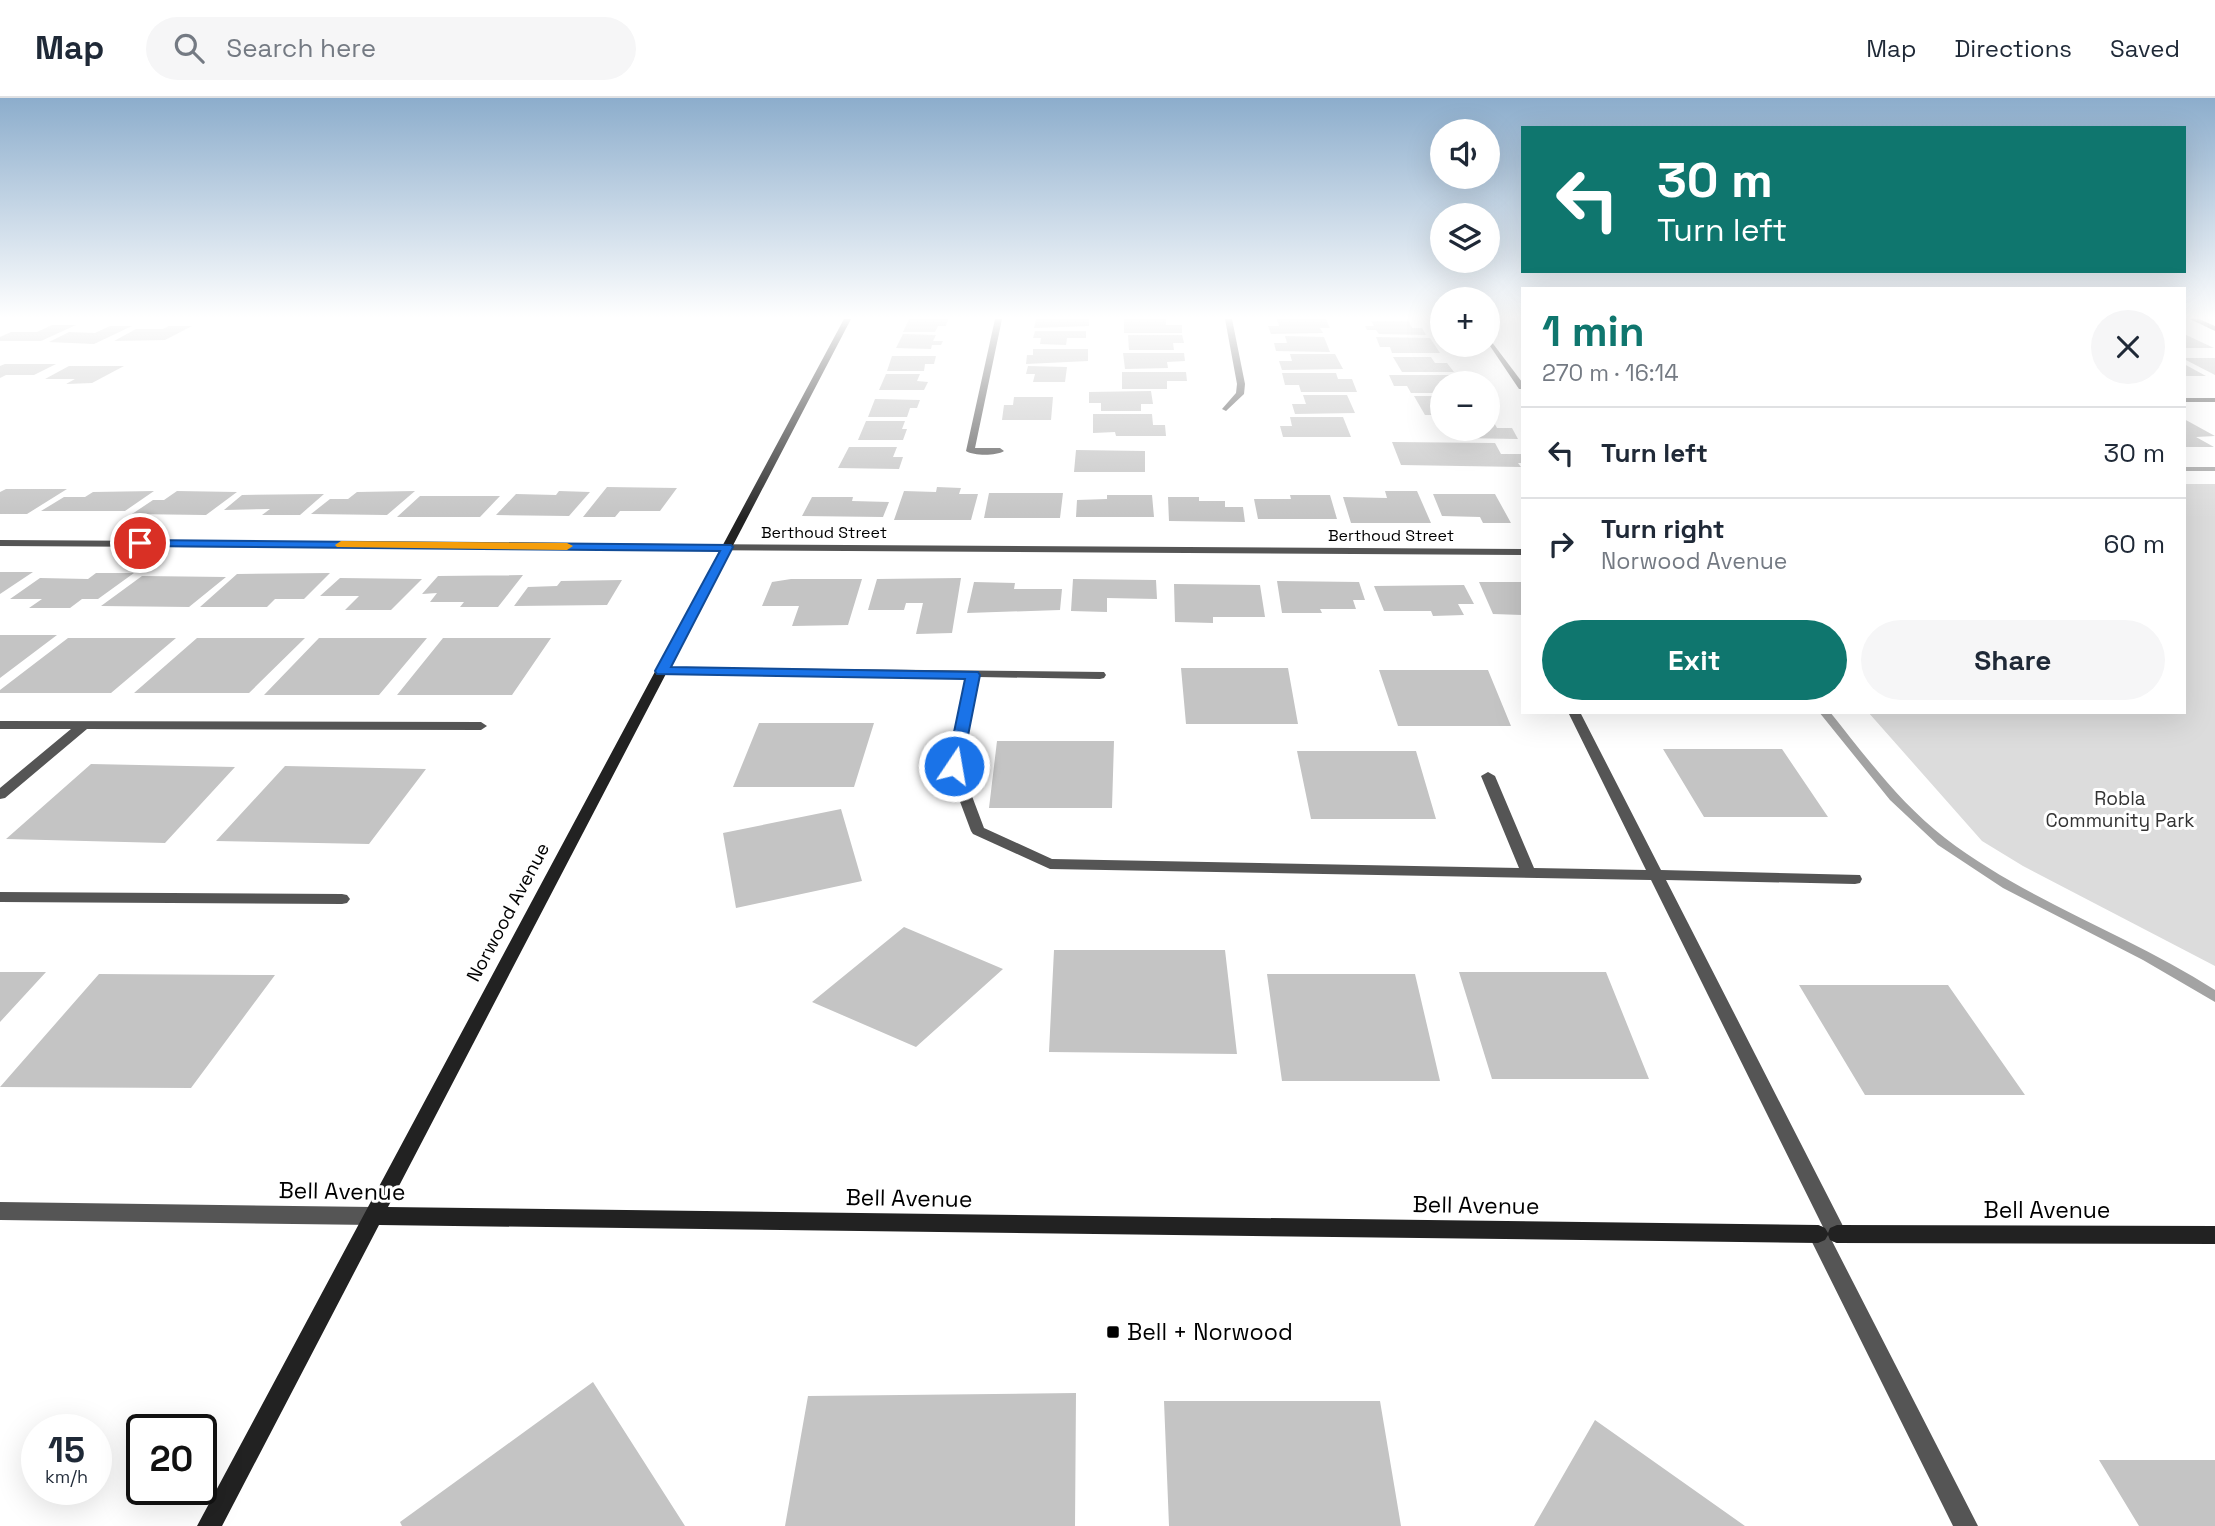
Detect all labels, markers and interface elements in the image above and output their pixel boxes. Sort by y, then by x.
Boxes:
search box [146,17,636,80]
text: Map [35,27,104,69]
icon: search [170,29,208,67]
text: Search here [226,31,376,65]
text: Map [1866,33,1916,64]
text: Directions [1954,33,2072,64]
text: Saved [2110,33,2180,64]
map controls [1430,119,1500,441]
button: sound [1430,119,1500,189]
text: 30 m [1657,149,1773,211]
icon: left [1542,154,1633,245]
button: layers [1430,203,1500,273]
text: Turn left [1657,210,1787,250]
button: + [1430,287,1500,357]
text: 1 min [1542,305,1645,358]
button: close [2091,310,2165,384]
text: 270 m · 16:14 [1542,358,1679,388]
button: − [1430,371,1500,441]
icon: left [1542,434,1580,472]
text: Turn left [1601,436,1708,470]
text: 30 m [2104,436,2165,470]
text: Turn right [1601,512,1725,546]
pin [110,513,170,573]
street label: Berthoud Street [761,522,887,543]
icon: arrive [121,524,159,562]
street label: Berthoud Street [1328,525,1454,546]
icon: right [1542,525,1580,563]
text: 60 m [2103,527,2165,561]
text: Norwood Avenue [1601,546,1787,576]
button: Exit [1542,620,1847,700]
button: Share [1861,620,2165,700]
position arrow [917,729,991,803]
park label: Robla Community Park [2045,786,2195,833]
street label: Norwood Avenue [461,838,555,986]
street label: Bell Avenue [278,1175,406,1207]
street label: Bell Avenue [845,1182,973,1214]
street label: Bell Avenue [1412,1189,1540,1221]
street label: Bell Avenue [1984,1195,2110,1225]
place label: Bell + Norwood [1127,1317,1293,1347]
marker: Bell + Norwood [1105,1324,1121,1340]
speed limit sign: 20 [126,1414,217,1505]
text: 15 [48,1428,85,1472]
text: km/h [45,1465,88,1488]

